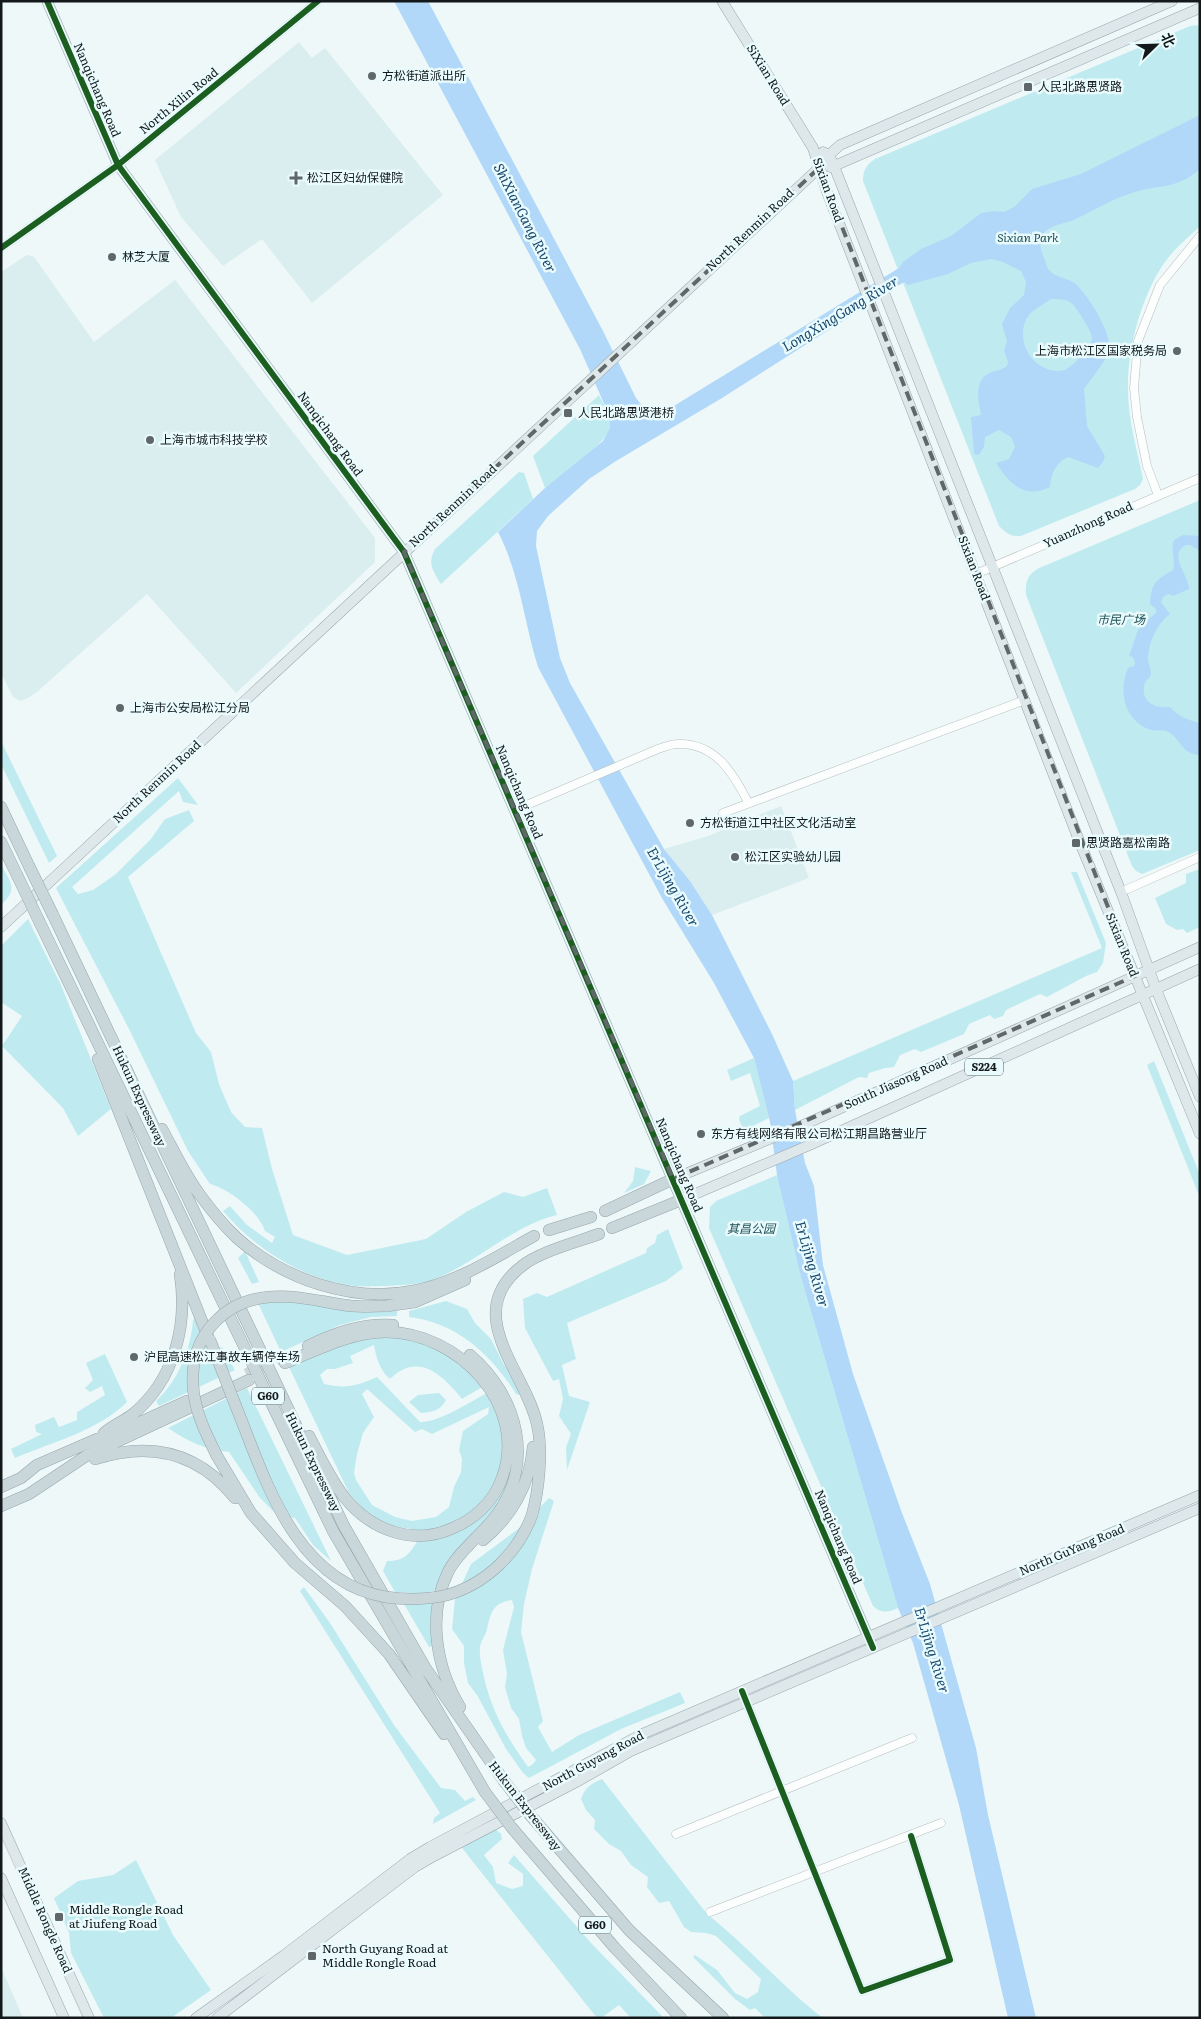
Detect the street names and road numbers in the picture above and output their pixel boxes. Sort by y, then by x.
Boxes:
street label: Nanqichang Road [70,40,126,140]
street label: SiXian Road [743,40,795,109]
street label: North Xilin Road [135,62,222,138]
street label: Sixian Road [809,155,849,225]
street label: North Renmin Road [701,183,798,275]
street label: Nanqichang Road [294,387,368,480]
street label: North Renmin Road [404,459,501,551]
street label: Yuanzhong Road [1040,496,1136,552]
street label: Sixian Road [954,533,996,603]
street label: North Renmin Road [108,735,205,827]
street label: Nanqichang Road [492,742,548,842]
street label: Sixian Road [1102,910,1144,980]
street label: Hukun Expressway [109,1042,171,1149]
street label: South Jiasong Road [841,1051,951,1113]
road number: S224 [965,1058,1003,1076]
street label: Nanqichang Road [652,1115,708,1215]
road number: G60 [252,1388,284,1404]
street label: Hukun Expressway [282,1408,346,1515]
street label: Nanqichang Road [811,1487,867,1587]
street label: North GuYang Road [1016,1518,1128,1579]
street label: North Guyang Road [539,1725,647,1795]
street label: Hukun Expressway [485,1757,567,1854]
street label: Middle Rongle Road [14,1864,78,1976]
road number: G60 [579,1916,611,1934]

